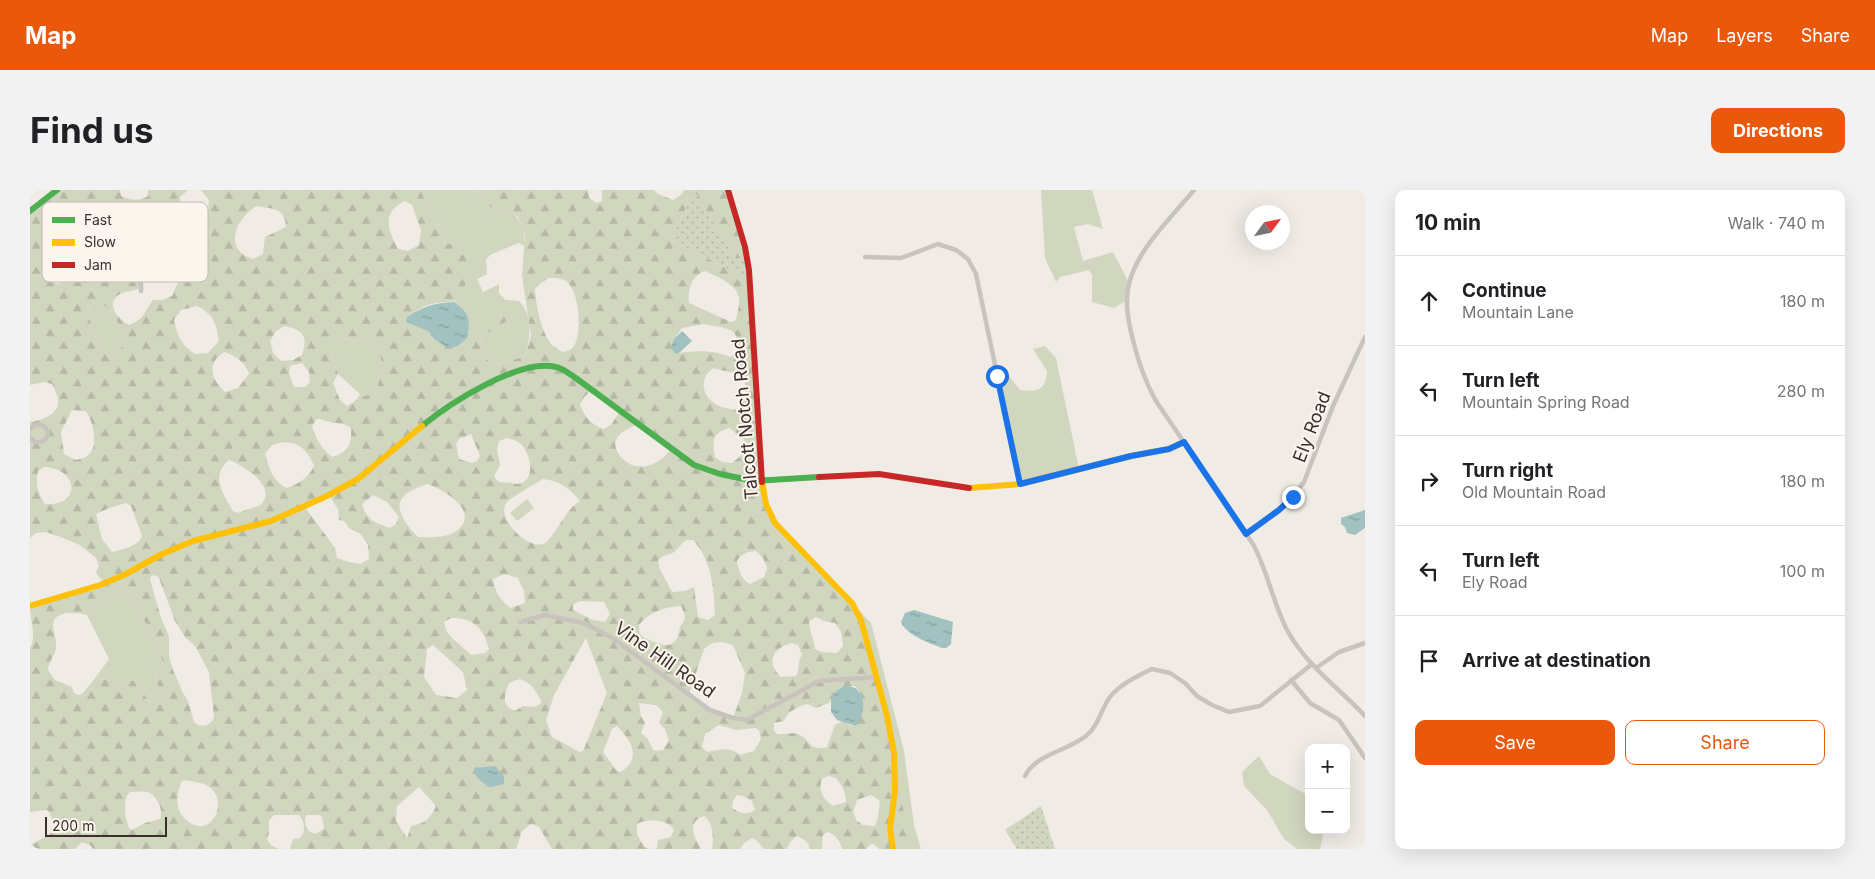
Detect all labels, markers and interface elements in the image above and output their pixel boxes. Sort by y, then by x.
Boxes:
text: Map [25,21,76,50]
text: Map [1651,25,1688,46]
text: Layers [1716,25,1773,46]
text: Share [1801,25,1850,46]
button: Directions [1711,108,1845,153]
text: Find us [30,109,154,151]
legend [42,202,208,282]
north arrow [1245,205,1290,250]
text: 10 min [1415,210,1481,235]
text: Fast [84,211,112,228]
text: Walk · 740 m [1728,213,1825,233]
text: Slow [84,233,116,250]
text: Jam [84,256,112,273]
text: Continue [1462,279,1547,302]
icon: ahead [1415,287,1443,315]
text: 180 m [1780,291,1825,311]
text: Mountain Lane [1462,302,1574,322]
street label: Talcott Notch Road [727,338,762,501]
route start [986,365,1009,388]
text: Turn left [1462,369,1540,392]
icon: left [1415,377,1443,405]
text: 280 m [1777,381,1825,401]
street label: Ely Road [1288,389,1335,465]
text: Mountain Spring Road [1462,392,1630,412]
text: Turn right [1462,459,1553,482]
icon: right [1415,467,1443,495]
text: 180 m [1780,471,1825,491]
text: Old Mountain Road [1462,482,1606,502]
route end [1282,486,1305,509]
text: Turn left [1462,549,1540,572]
icon: left [1415,557,1443,585]
text: 100 m [1780,561,1825,581]
text: Ely Road [1462,572,1528,592]
street label: Vine Hill Road [611,617,720,702]
icon: arrive [1415,647,1443,675]
text: Arrive at destination [1462,649,1651,672]
button: Save [1415,720,1615,765]
button: Share [1625,720,1825,765]
map controls [1305,744,1350,834]
button: + [1305,744,1350,789]
button: − [1305,789,1350,834]
scale bar [45,814,168,837]
text: 200 m [52,817,94,834]

